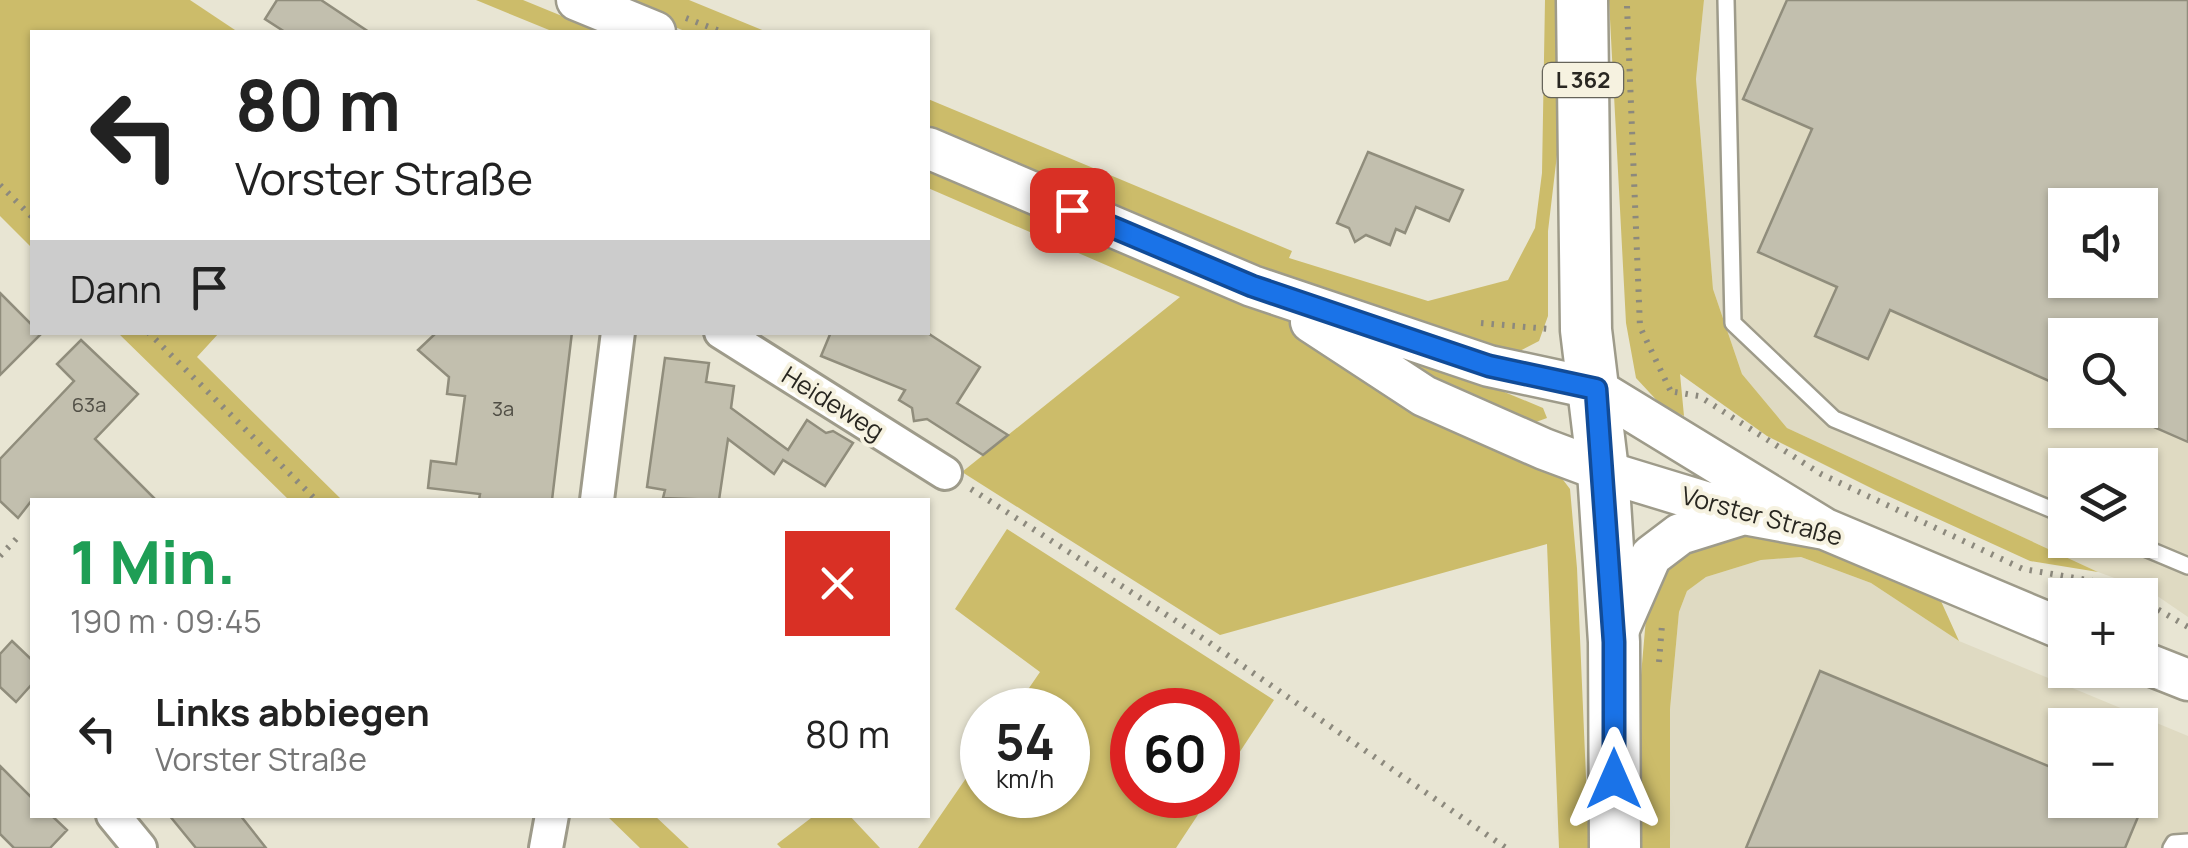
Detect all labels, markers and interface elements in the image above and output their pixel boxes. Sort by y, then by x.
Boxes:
text: 80 m [235,56,401,152]
road number: L 362 [1543,63,1623,97]
icon: left [70,70,200,200]
text: Vorster Straße [235,147,533,209]
pin [1030,168,1115,253]
icon: arrive [1045,183,1100,238]
map controls [2048,188,2158,818]
button: sound [2048,188,2158,298]
icon: arrive [182,260,237,315]
text: Dann [70,262,162,314]
button: search [2048,318,2158,428]
street label: Heideweg [775,357,891,448]
house number: 63a [72,391,106,418]
house number: 3a [492,395,514,422]
button: layers [2048,448,2158,558]
street label: Vorster Straße [1678,477,1847,554]
text: 1 Min. [70,520,236,602]
button: close [785,531,890,636]
button: + [2048,578,2158,688]
text: 190 m · 09:45 [70,599,262,643]
text: Links abbiegen [155,685,430,737]
speed limit sign: 60 [1110,688,1240,818]
icon: left [70,706,125,761]
text: 80 m [805,707,890,759]
text: 54 [995,707,1055,775]
button: − [2048,708,2158,818]
position arrow [1562,727,1666,831]
text: Vorster Straße [155,737,367,781]
text: km/h [996,761,1054,796]

